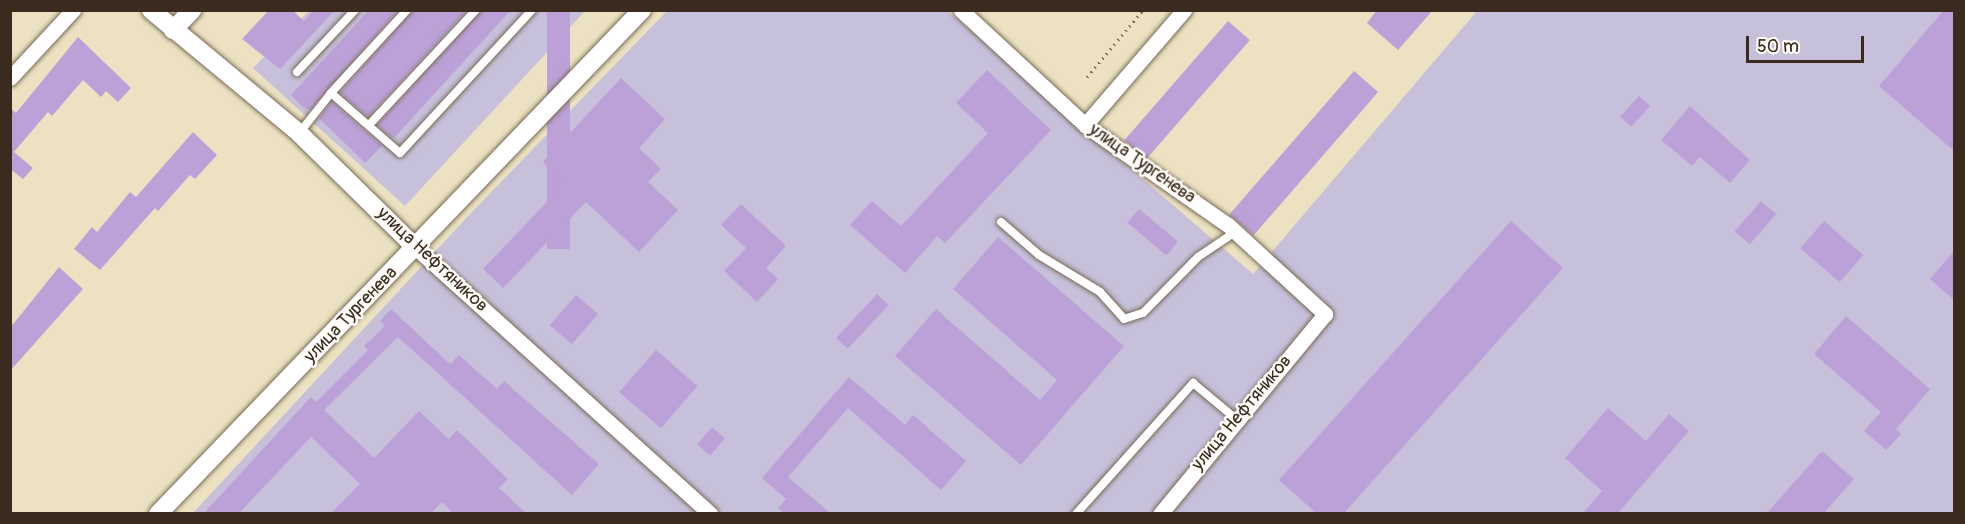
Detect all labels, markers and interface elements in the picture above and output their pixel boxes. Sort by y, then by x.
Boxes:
scale bar [1749,24,1868,62]
text: 50 m [1757,35,1799,58]
street label: улица Тургенева [1085,119,1199,209]
street label: улица Нефтяников [372,203,492,317]
street label: улица Тургенева [300,263,402,367]
street label: улица Нефтяников [1187,351,1297,475]

